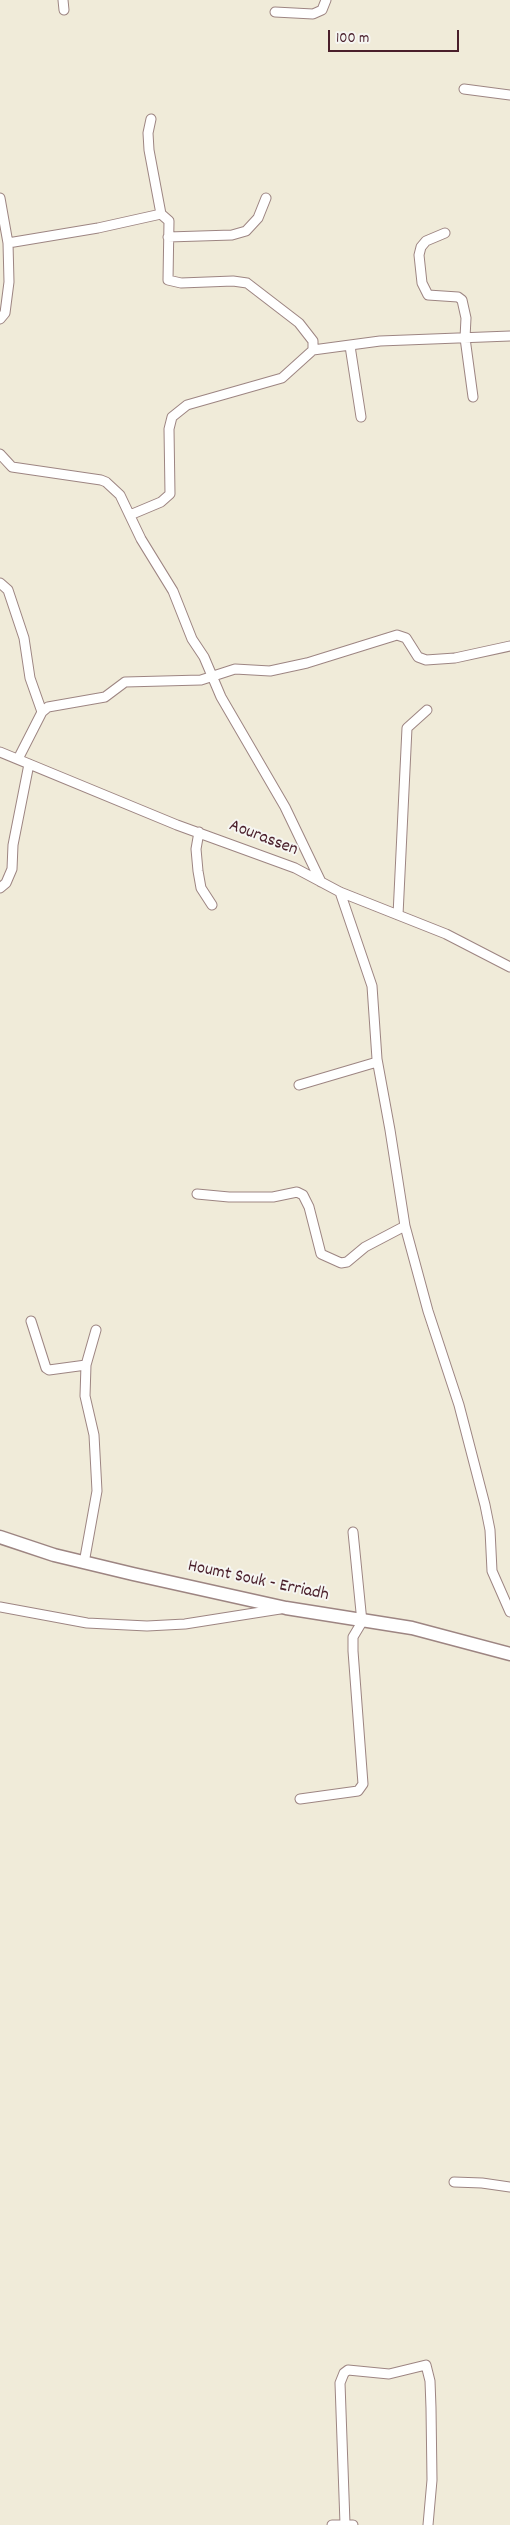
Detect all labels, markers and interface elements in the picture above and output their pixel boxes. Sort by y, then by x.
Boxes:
scale bar [330,20,461,52]
text: 100 m [336,28,369,50]
street label: Aourassen [225,816,301,862]
street label: Houmt Souk - Erriadh [186,1557,330,1607]

